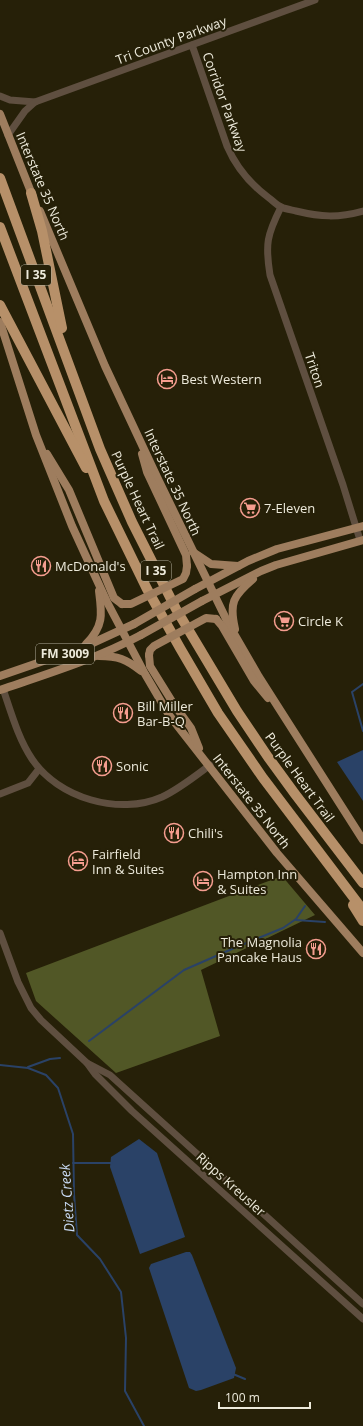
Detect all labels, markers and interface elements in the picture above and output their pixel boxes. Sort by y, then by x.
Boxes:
street label: Tri County Parkway [113,11,229,68]
street label: Corridor Parkway [199,49,252,155]
street label: Interstate 35 North [12,129,74,243]
road number: I 35 [21,265,51,285]
street label: Triton [301,350,329,390]
hotel icon: Best Western [156,368,178,390]
place label: Best Western [181,370,262,388]
street label: Interstate 35 North [140,426,206,538]
street label: Purple Heart Trail [107,448,169,552]
supermarket icon: 7-Eleven [239,497,261,519]
place label: 7-Eleven [264,499,315,517]
restaurant icon: McDonald's [30,555,52,577]
place label: McDonald's [55,557,126,575]
road number: I 35 [141,561,171,581]
supermarket icon: Circle K [273,610,295,632]
place label: Circle K [298,612,343,630]
road number: FM 3009 [36,644,94,664]
place label: Bill Miller Bar-B-Q [137,697,193,730]
restaurant icon: Bill Miller Bar-B-Q [112,702,134,724]
street label: Purple Heart Trail [261,729,339,825]
street label: Interstate 35 North [209,750,295,852]
restaurant icon: Sonic [91,755,113,777]
place label: Sonic [116,757,148,775]
restaurant icon: Chili's [163,822,185,844]
place label: Chili's [188,824,223,842]
place label: Fairfield Inn & Suites [92,845,164,878]
hotel icon: Fairfield Inn & Suites [67,850,89,872]
place label: Hampton Inn & Suites [217,865,297,898]
hotel icon: Hampton Inn & Suites [192,870,214,892]
place label: The Magnolia Pancake Haus [217,933,302,966]
restaurant icon: The Magnolia Pancake Haus [305,938,327,960]
street label: Ripps Kreusler [192,1148,270,1220]
water label: Dietz Creek [55,1162,78,1233]
scale bar [219,1384,310,1410]
text: 100 m [225,1389,260,1406]

